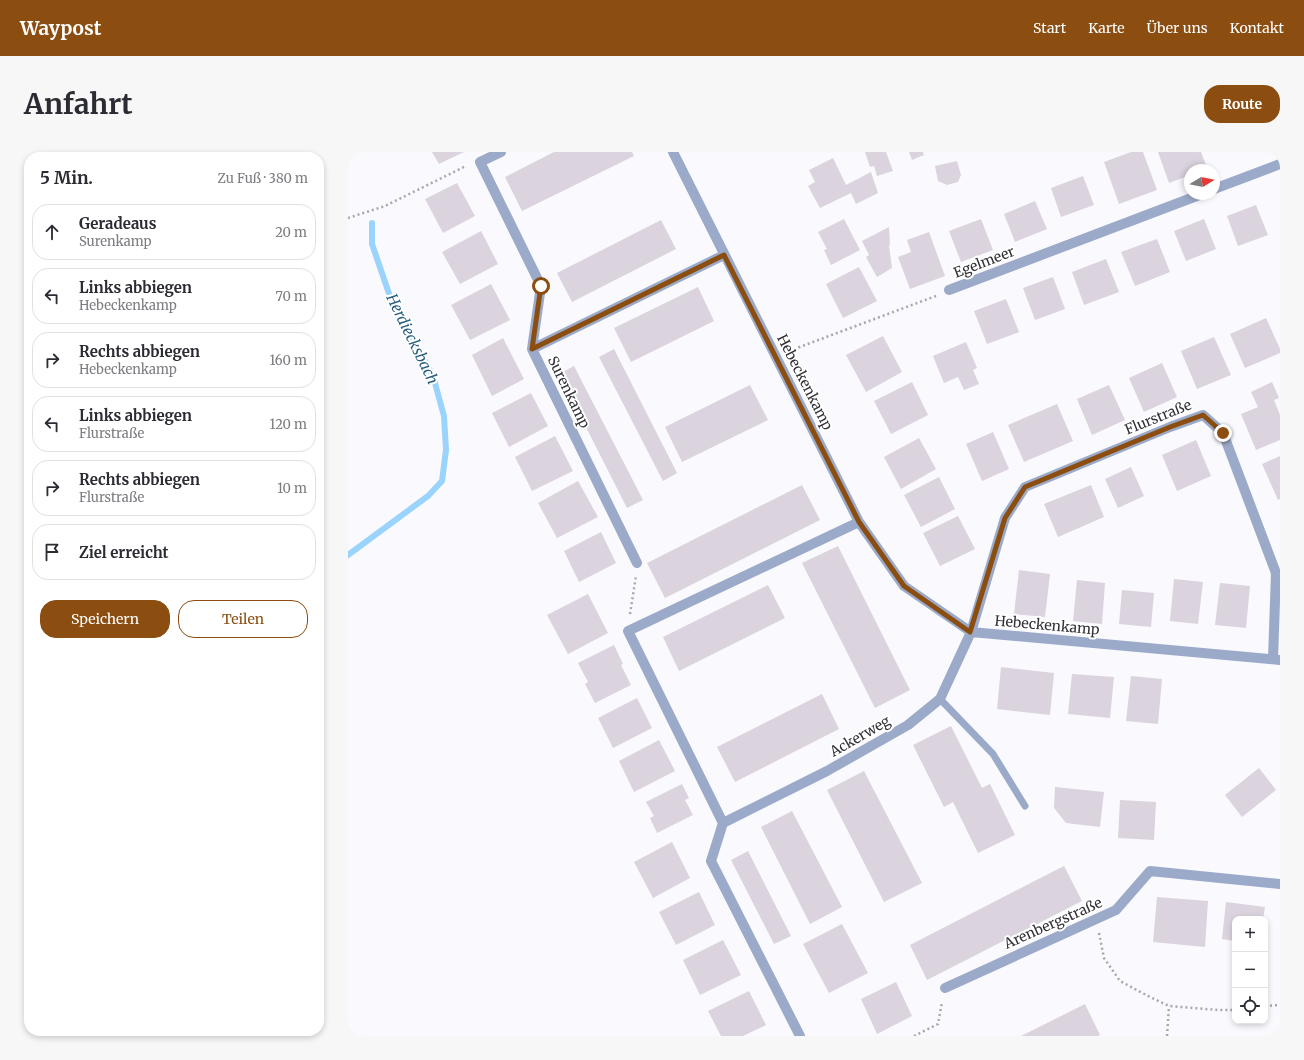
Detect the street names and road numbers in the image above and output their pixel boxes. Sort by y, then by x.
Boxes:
street label: Egelmeer [951,242,1017,282]
street label: Hebeckenkamp [773,331,837,433]
street label: Surenkamp [544,353,594,431]
street label: Flurstraße [1122,395,1194,439]
street label: Hebeckenkamp [994,611,1101,639]
street label: Ackerweg [826,711,894,761]
street label: Arenbergstraße [1000,893,1105,953]

